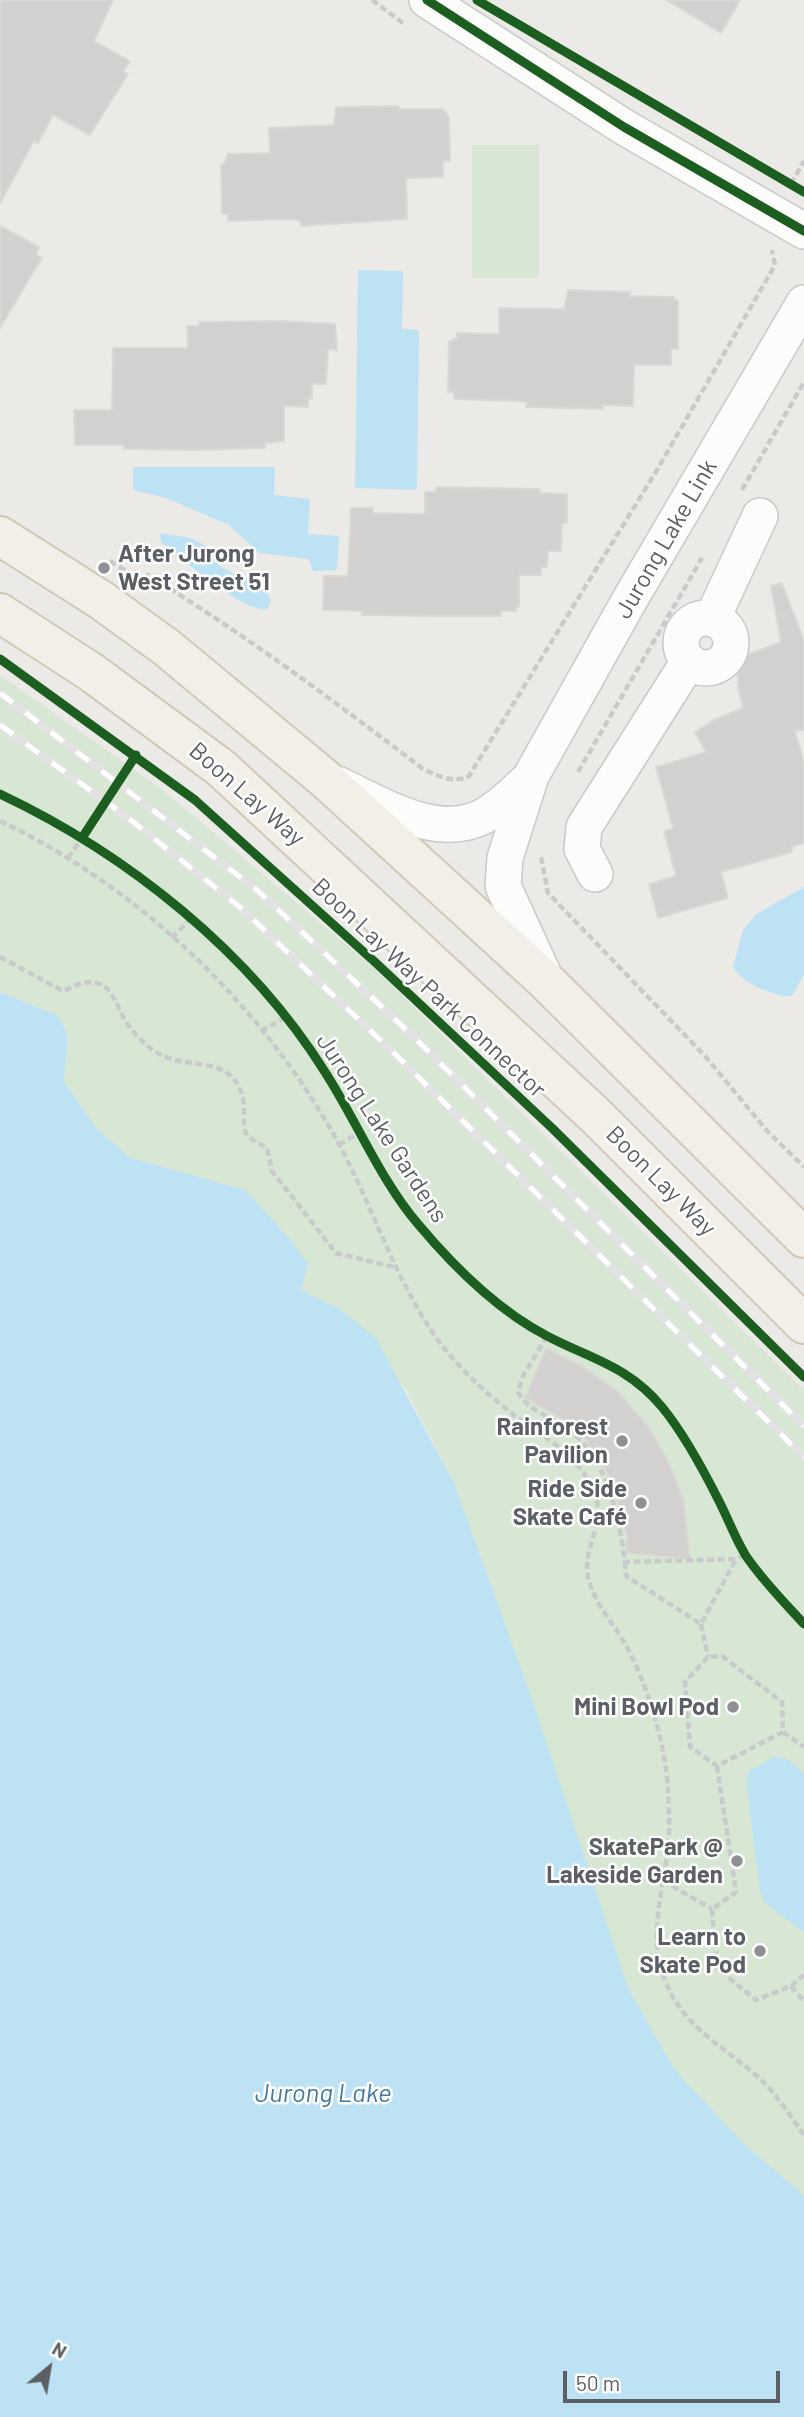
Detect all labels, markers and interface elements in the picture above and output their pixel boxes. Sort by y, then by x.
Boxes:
street label: Jurong Lake Link [609,454,723,624]
place label: After Jurong West Street 51 [118,540,270,596]
marker: After Jurong West Street 51 [96,560,112,576]
street label: Boon Lay Way [183,736,311,852]
street label: Boon Lay Way Park Connector [306,872,552,1104]
street label: Jurong Lake Gardens [310,1028,454,1228]
street label: Boon Lay Way [600,1120,722,1242]
place label: Rainforest Pavilion [496,1413,608,1469]
marker: Rainforest Pavilion [614,1433,630,1449]
place label: Ride Side Skate Café [513,1475,627,1531]
marker: Ride Side Skate Café [633,1495,649,1511]
place label: Mini Bowl Pod [574,1693,719,1721]
marker: Mini Bowl Pod [725,1699,741,1715]
place label: SkatePark @ Lakeside Garden [546,1833,723,1889]
marker: SkatePark @ Lakeside Garden [729,1853,745,1869]
place label: Learn to Skate Pod [640,1923,746,1979]
marker: Learn to Skate Pod [752,1943,768,1959]
water label: Jurong Lake [255,2077,391,2109]
north arrow [14,2333,84,2403]
text: N [49,2336,71,2362]
scale bar [566,2358,783,2402]
text: 50 m [576,2370,620,2395]

